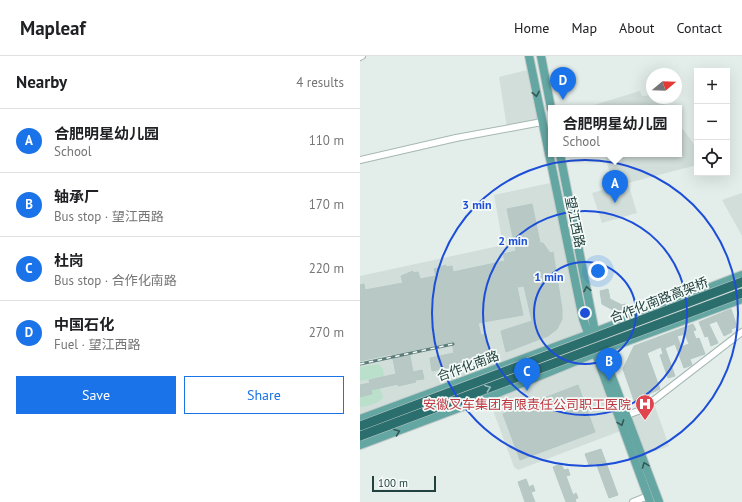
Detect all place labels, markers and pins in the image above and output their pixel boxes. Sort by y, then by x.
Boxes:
pin: D [550,67,576,100]
pin: A [602,170,628,203]
centre of rings [578,306,592,320]
pin: B [596,348,622,381]
pin: C [514,358,540,391]
hospital icon: 安徽叉车集团有限责任公司职工医院 [634,393,656,421]
place label: 安徽叉车集团有限责任公司职工医院 [423,396,631,413]

